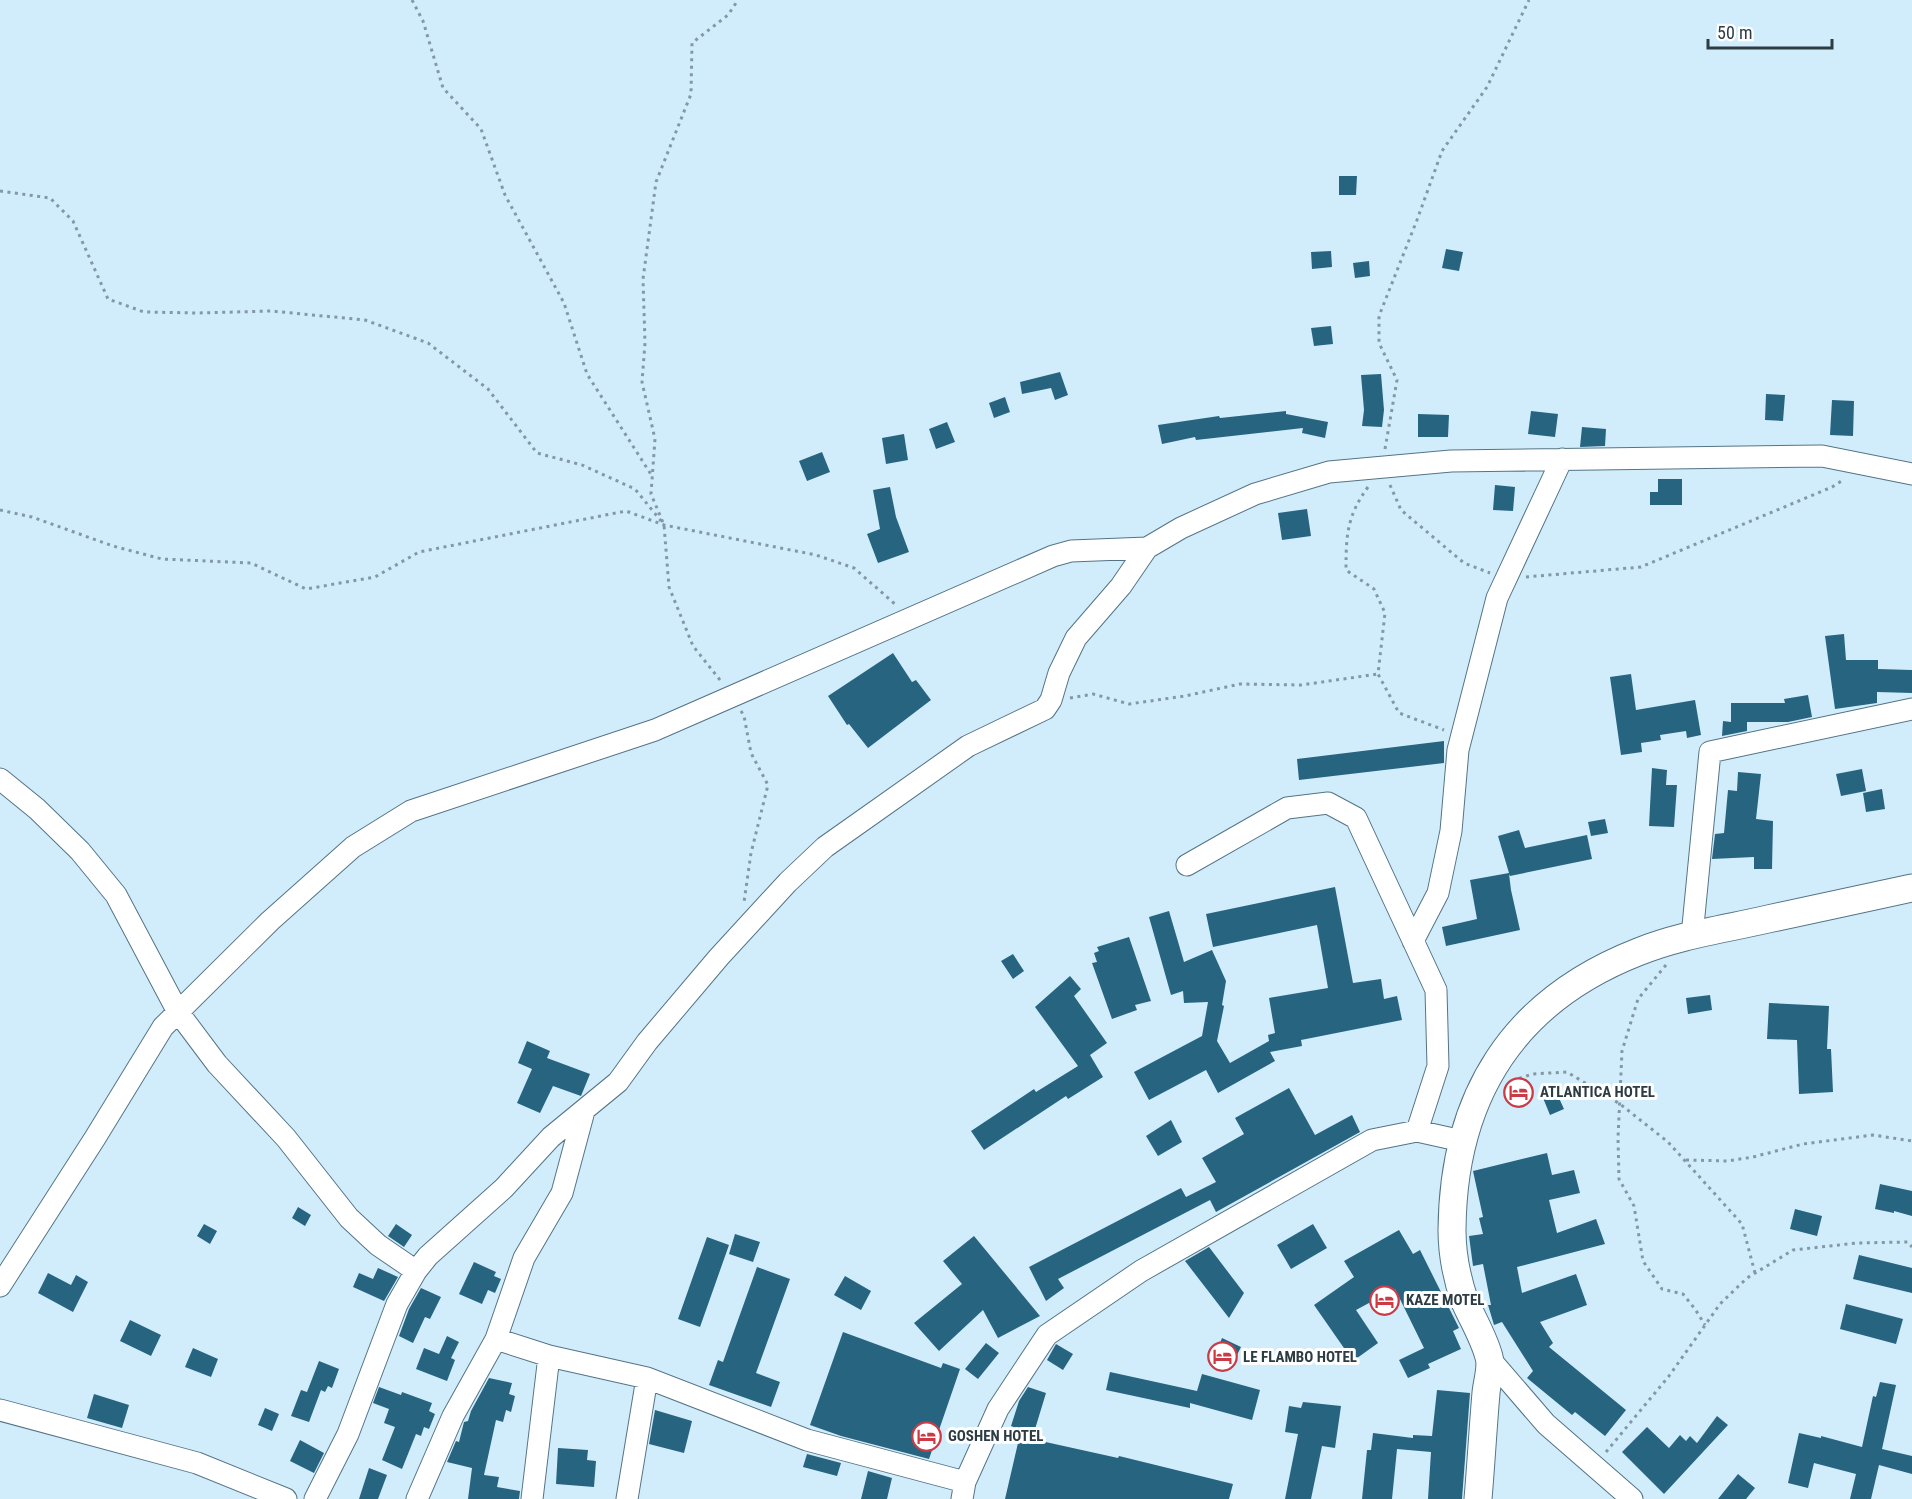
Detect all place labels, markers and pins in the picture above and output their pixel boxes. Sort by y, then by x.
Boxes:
hotel icon: ATLANTICA HOTEL [1503,1076,1535,1108]
place label: ATLANTICA HOTEL [1540,1083,1655,1101]
hotel icon: KAZE MOTEL [1369,1284,1401,1316]
place label: KAZE MOTEL [1406,1291,1485,1309]
hotel icon: LE FLAMBO HOTEL [1206,1341,1238,1373]
place label: LE FLAMBO HOTEL [1243,1348,1357,1366]
hotel icon: GOSHEN HOTEL [911,1420,943,1452]
place label: GOSHEN HOTEL [948,1427,1043,1445]

